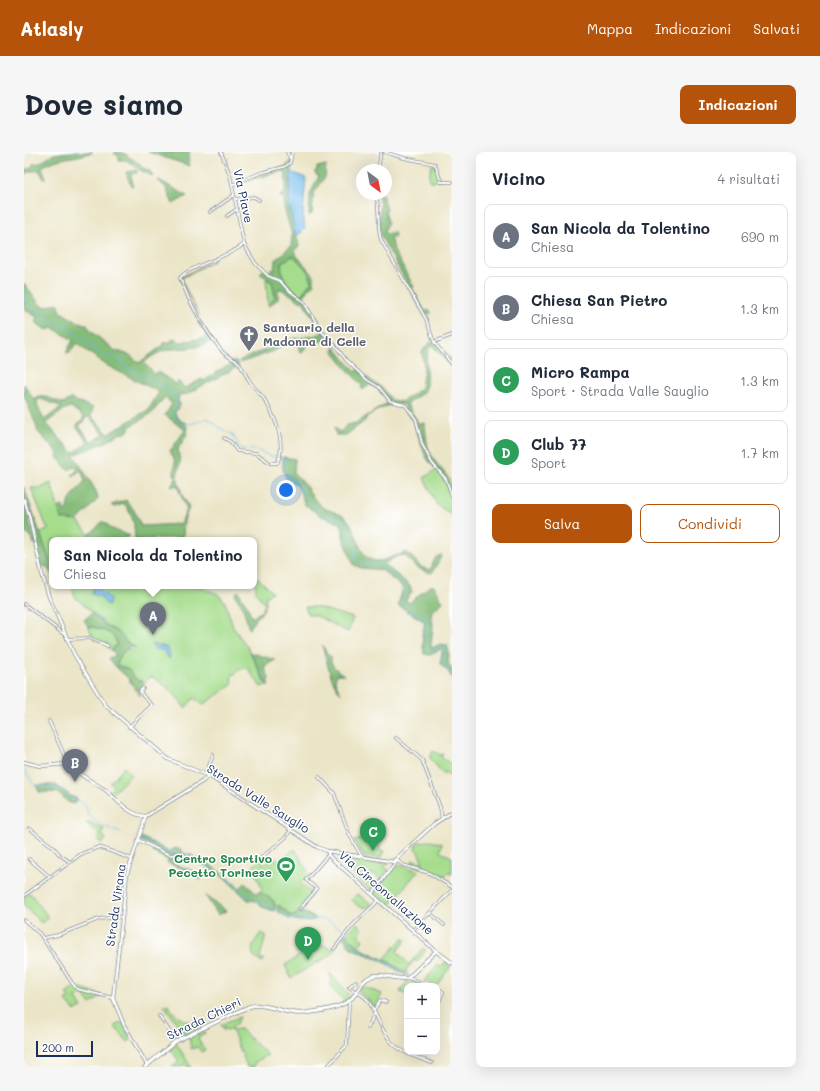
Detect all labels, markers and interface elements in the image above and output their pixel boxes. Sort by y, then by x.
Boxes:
text: Atlasly [20,16,83,41]
text: Mappa [587,19,633,38]
text: Indicazioni [655,19,731,38]
text: Salvati [753,19,800,38]
button: Indicazioni [680,85,796,124]
text: Dove siamo [24,86,183,122]
north arrow [356,164,392,200]
street label: Via Piave [230,167,258,224]
text: Vicino [492,167,545,189]
text: 4 risultati [717,170,780,187]
text: San Nicola da Tolentino [531,218,710,238]
text: A [501,228,511,245]
text: 690 m [741,228,779,245]
text: Chiesa [531,238,574,255]
text: Chiesa San Pietro [531,290,667,310]
text: B [502,300,510,317]
text: 1.3 km [740,300,779,317]
text: Chiesa [531,310,574,327]
place label: Santuario della Madonna di Celle [263,319,366,349]
church icon: Santuario della Madonna di Celle [238,324,260,352]
text: Micro Rampa [531,362,630,382]
text: C [501,372,511,389]
text: 1.3 km [740,372,779,389]
text: Sport · Strada Valle Sauglio [531,382,709,399]
text: Club 77 [531,434,586,454]
text: D [501,444,511,461]
text: 1.7 km [741,444,779,461]
text: Sport [531,454,566,471]
your location [276,480,296,500]
button: Salva [492,504,632,543]
button: Condividi [640,504,780,543]
popup [49,537,257,589]
text: San Nicola da Tolentino [64,545,242,565]
text: Chiesa [64,565,107,582]
pin: A [140,602,166,635]
pin: B [62,749,88,782]
street label: Strada Valle Sauglio [204,760,313,836]
pin: C [360,818,386,851]
street label: Via Circonvallazione [336,847,437,938]
place label: Centro Sportivo Pecetto Torinese [168,850,272,880]
sports icon: Centro Sportivo Pecetto Torinese [275,855,297,883]
street label: Strada Virana [101,862,129,947]
pin: D [295,927,321,960]
map controls [404,983,440,1055]
button: + [404,983,440,1019]
street label: Strada Chieri [164,993,243,1043]
button: − [404,1019,440,1055]
scale bar [36,1039,93,1058]
text: 200 m [42,1040,74,1055]

